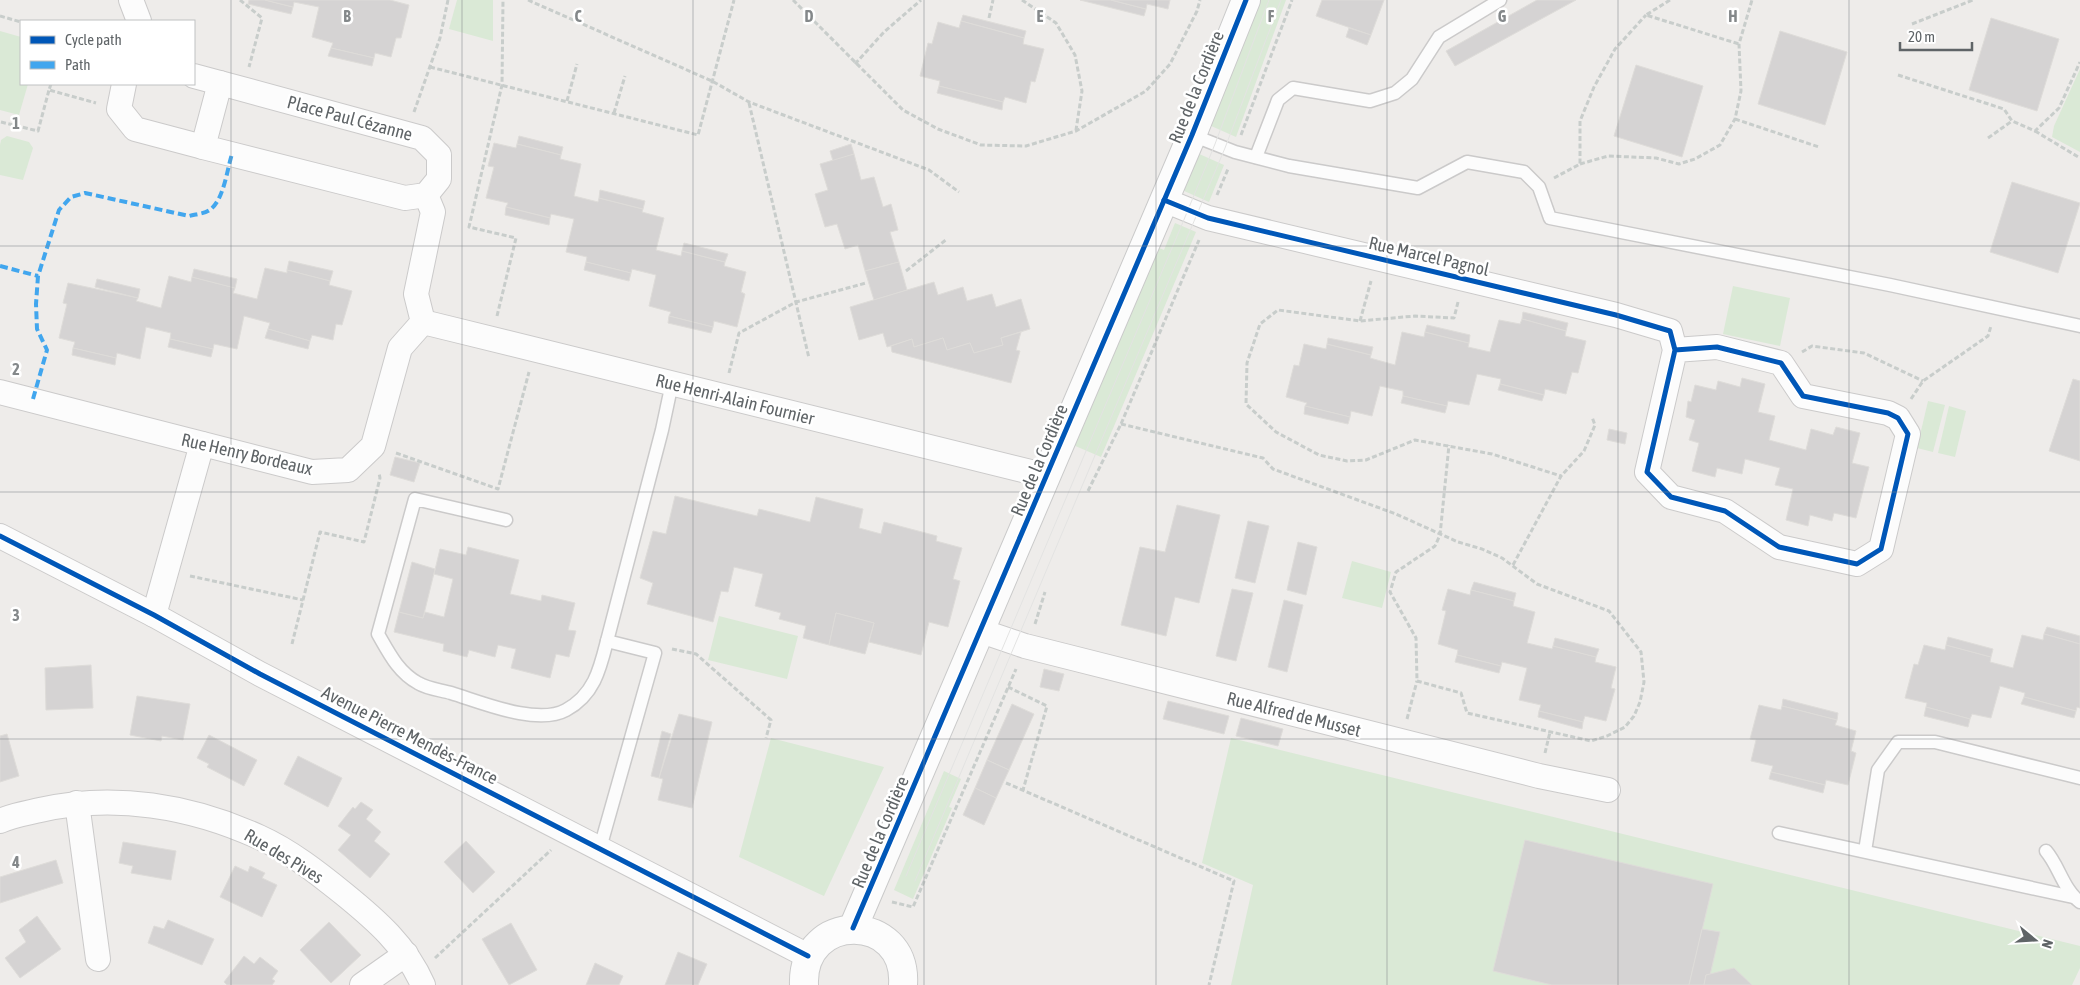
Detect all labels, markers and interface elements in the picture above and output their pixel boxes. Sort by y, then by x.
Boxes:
text: B [343,7,351,25]
text: C [574,7,582,25]
text: D [805,7,814,25]
text: E [1037,7,1044,25]
text: F [1268,7,1275,25]
text: G [1498,7,1507,25]
text: H [1728,7,1738,25]
legend [20,20,195,85]
scale bar [1900,20,1972,52]
street label: Rue de la Cordière [1164,28,1228,146]
text: 20 m [1908,28,1935,45]
text: Cycle path [65,31,122,48]
text: Path [65,56,91,73]
street label: Place Paul Cézanne [285,91,415,145]
text: 1 [12,114,20,132]
street label: Rue Marcel Pagnol [1367,232,1491,280]
text: 2 [12,360,20,378]
street label: Rue Henri-Alain Fournier [654,369,817,429]
street label: Rue de la Cordière [1006,401,1072,519]
street label: Rue Henry Bordeaux [179,429,315,479]
text: 3 [12,606,20,624]
street label: Avenue Pierre Mendès-France [319,681,501,789]
street label: Rue Alfred de Musset [1225,687,1363,741]
street label: Rue de la Cordière [847,773,913,891]
street label: Rue des Pives [241,824,327,888]
text: 4 [11,853,20,871]
north arrow [2010,915,2060,965]
text: N [2038,938,2056,950]

